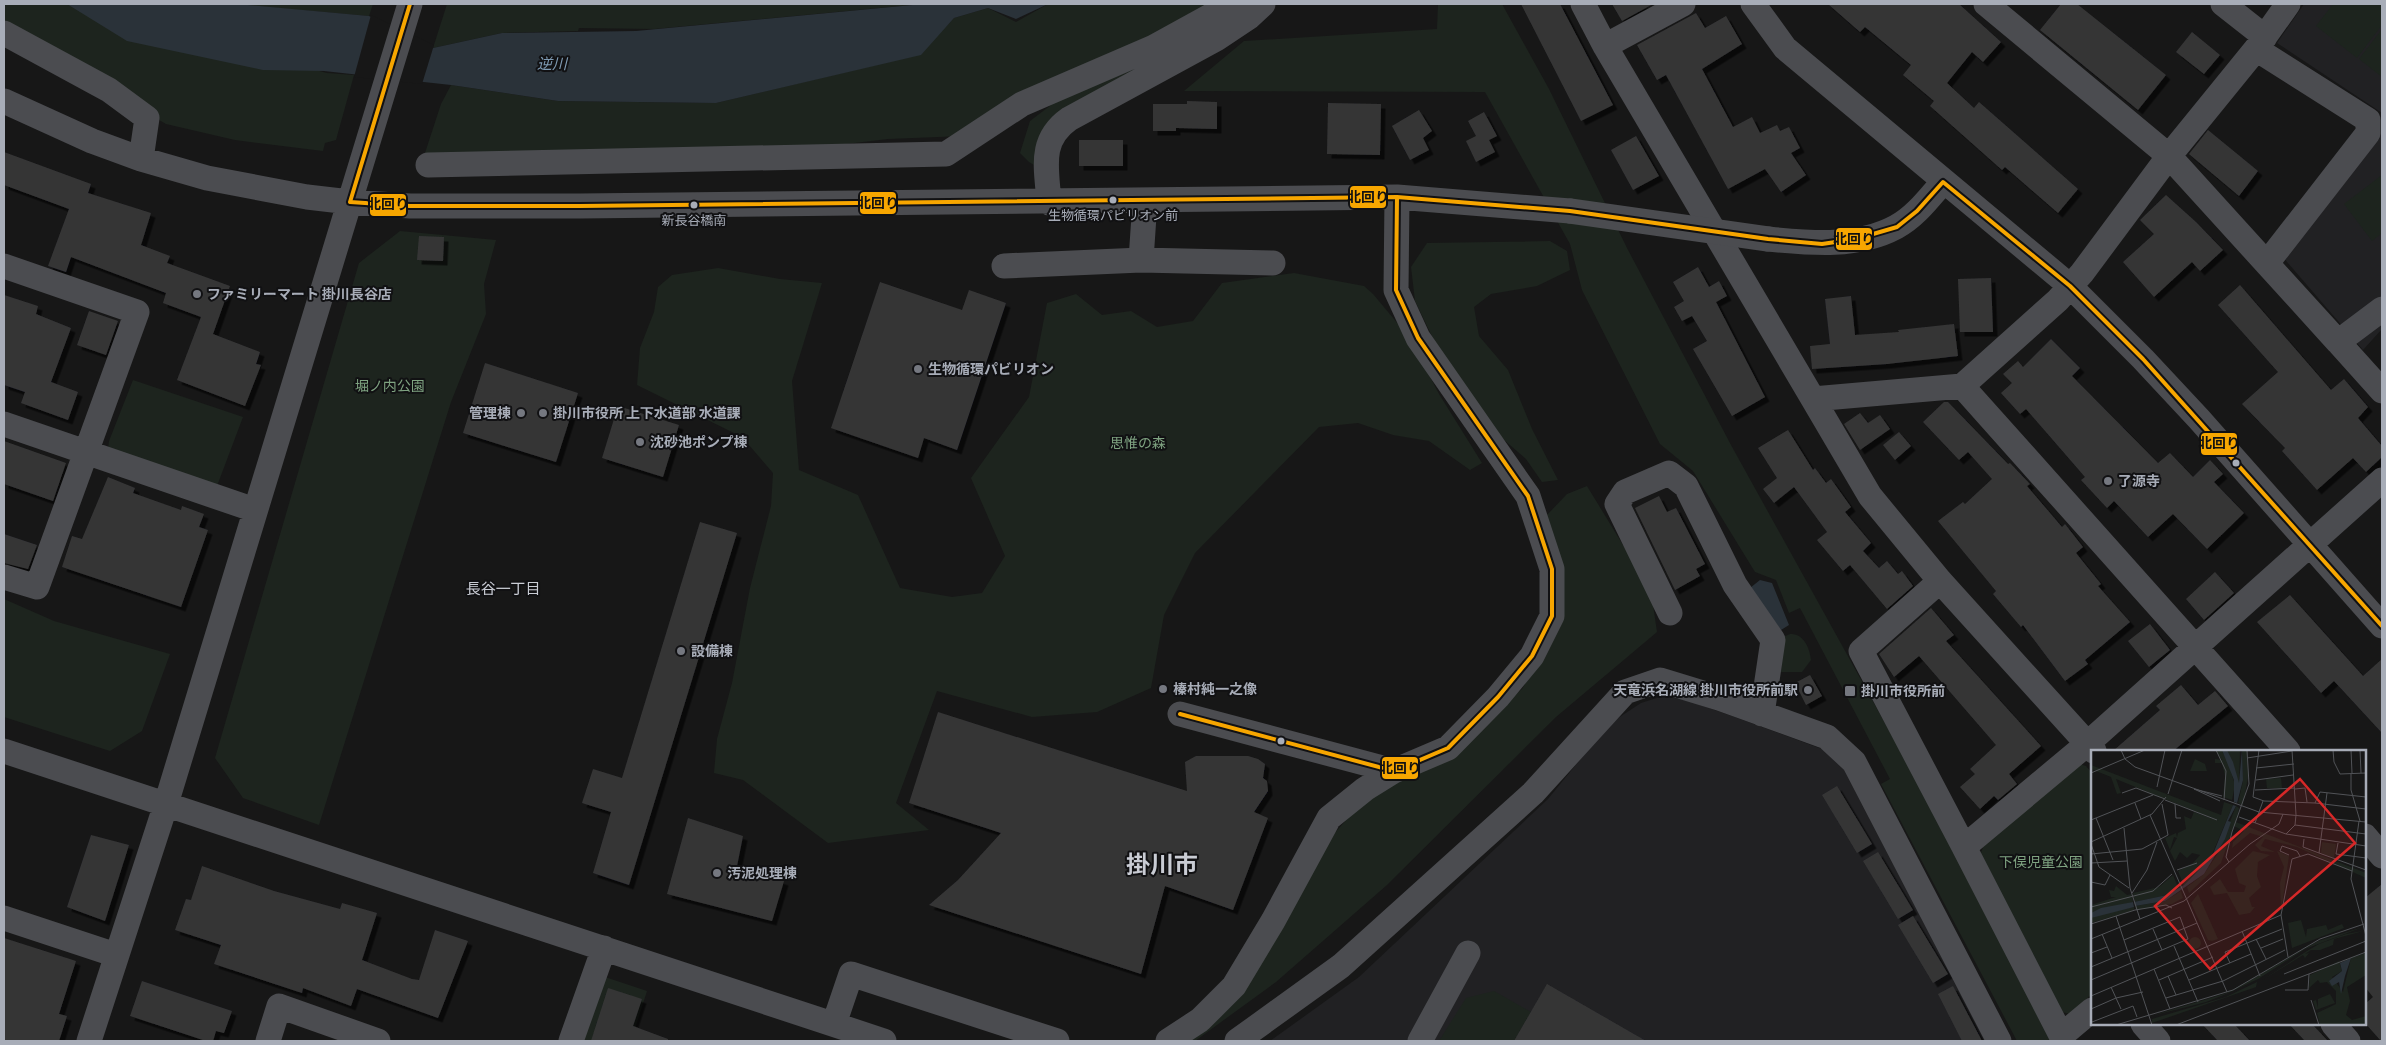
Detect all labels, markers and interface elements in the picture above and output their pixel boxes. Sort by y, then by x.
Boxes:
water label: 逆川 [537,54,569,73]
line badge: 北回り [1349,185,1387,209]
text: 北回り [1347,188,1389,206]
line badge: 北回り [859,191,897,215]
line badge: 北回り [369,193,407,217]
text: 北回り [857,194,899,212]
text: 北回り [367,195,409,213]
marker: 生物循環パビリオン前 [1108,195,1118,205]
marker: 新長谷橋南 [689,200,699,210]
place label: 生物循環パビリオン前 [1048,207,1178,224]
place label: 新長谷橋南 [661,212,727,229]
line badge: 北回り [1835,227,1873,251]
text: 北回り [1833,230,1875,248]
place label: ファミリーマート 掛川長谷店 [207,285,392,303]
marker: ファミリーマート 掛川長谷店 [191,288,203,300]
place label: 生物循環パビリオン [928,360,1054,378]
marker: 生物循環パビリオン [912,363,924,375]
park label: 堀ノ内公園 [355,377,425,395]
place label: 管理棟 [469,404,511,422]
place label: 掛川市役所 上下水道部 水道課 [553,404,741,422]
marker: 管理棟 [515,407,527,419]
marker: 掛川市役所 上下水道部 水道課 [537,407,549,419]
line badge: 北回り [2200,432,2238,456]
place label: 沈砂池ポンプ棟 [650,433,748,451]
park label: 思惟の森 [1110,434,1166,452]
text: 北回り [2198,434,2240,452]
marker: 沈砂池ポンプ棟 [634,436,646,448]
unlabelled marker [2231,458,2241,468]
place label: 了源寺 [2118,472,2160,490]
marker: 了源寺 [2102,475,2114,487]
district label: 長谷一丁目 [465,579,541,598]
place label: 設備棟 [691,642,733,660]
marker: 設備棟 [675,645,687,657]
place label: 榛村純一之像 [1173,680,1257,698]
place label: 天竜浜名湖線 掛川市役所前駅 [1613,681,1798,699]
place label: 掛川市役所前 [1861,682,1945,700]
marker: 榛村純一之像 [1157,683,1169,695]
marker: 天竜浜名湖線 掛川市役所前駅 [1802,684,1814,696]
marker: 掛川市役所前 [1843,684,1857,698]
unlabelled marker [1276,736,1286,746]
inset map [2091,750,2366,1025]
line badge: 北回り [1381,756,1419,780]
text: 北回り [1379,759,1421,777]
district label: 掛川市 [1126,849,1198,880]
park label: 下俣児童公園 [1999,853,2083,871]
place label: 汚泥処理棟 [727,864,797,882]
marker: 汚泥処理棟 [711,867,723,879]

